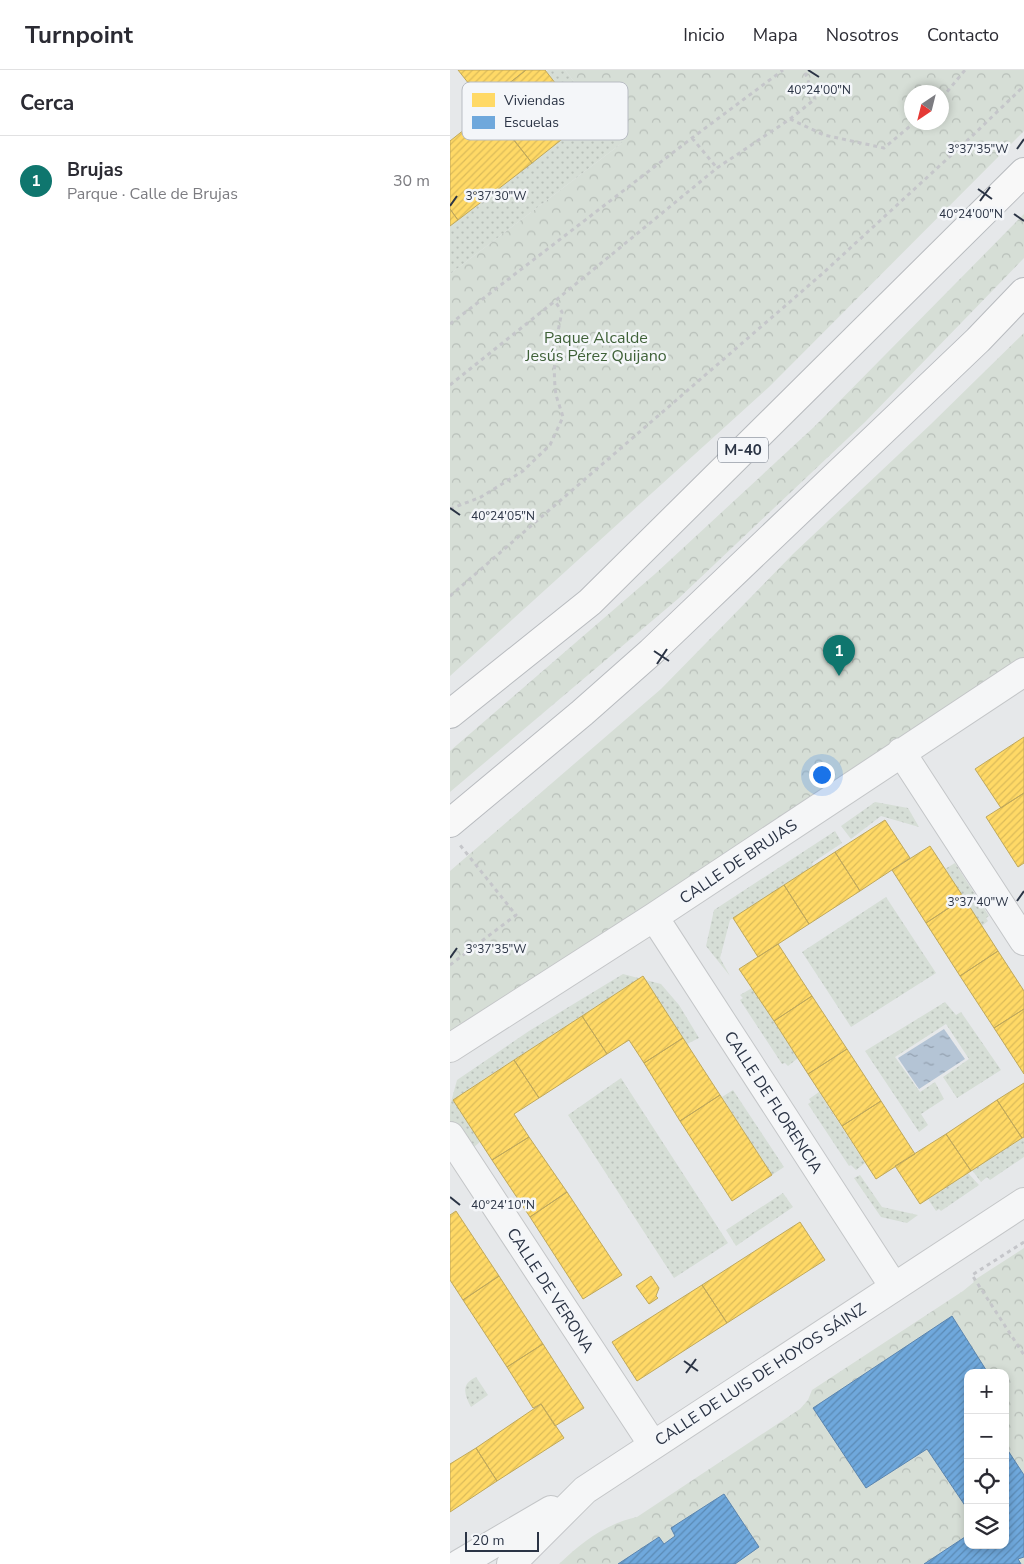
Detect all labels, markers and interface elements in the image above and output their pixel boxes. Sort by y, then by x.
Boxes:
text: Turnpoint [25,19,133,51]
text: Inicio [683,23,725,47]
text: Mapa [753,23,798,47]
text: Nosotros [826,23,899,47]
text: Contacto [927,23,999,47]
legend [462,82,628,140]
text: 40°24'00"N [787,82,851,98]
north arrow [904,85,949,130]
text: Cerca [20,89,74,117]
text: Viviendas [503,91,565,110]
text: Escuelas [504,113,559,132]
text: 3°37'35"W [947,141,1009,157]
text: Brujas [67,157,123,183]
text: 1 [31,170,41,192]
text: 30 m [393,170,430,192]
text: Parque · Calle de Brujas [67,183,238,205]
text: 3°37'30"W [465,188,527,204]
text: 40°24'00"N [939,206,1003,222]
park label: Paque Alcalde Jesús Pérez Quijano [524,327,667,367]
road number: M-40 [718,438,768,462]
text: 40°24'05"N [471,508,535,524]
pin: 1 [823,635,855,676]
your location [809,762,835,788]
street label: CALLE DE BRUJAS [675,814,802,909]
text: 3°37'40"W [947,894,1009,910]
text: 3°37'35"W [465,941,527,957]
street label: CALLE DE FLORENCIA [719,1027,828,1178]
text: 40°24'10"N [471,1197,535,1213]
street label: CALLE DE VERONA [501,1224,599,1358]
street label: CALLE DE LUIS DE HOYOS SÁINZ [651,1298,871,1451]
map controls [964,1369,1009,1549]
button: + [964,1369,1009,1414]
button: − [964,1414,1009,1459]
button: locate [964,1459,1009,1504]
button: layers [964,1504,1009,1549]
scale bar [465,1529,539,1552]
text: 20 m [472,1531,504,1550]

